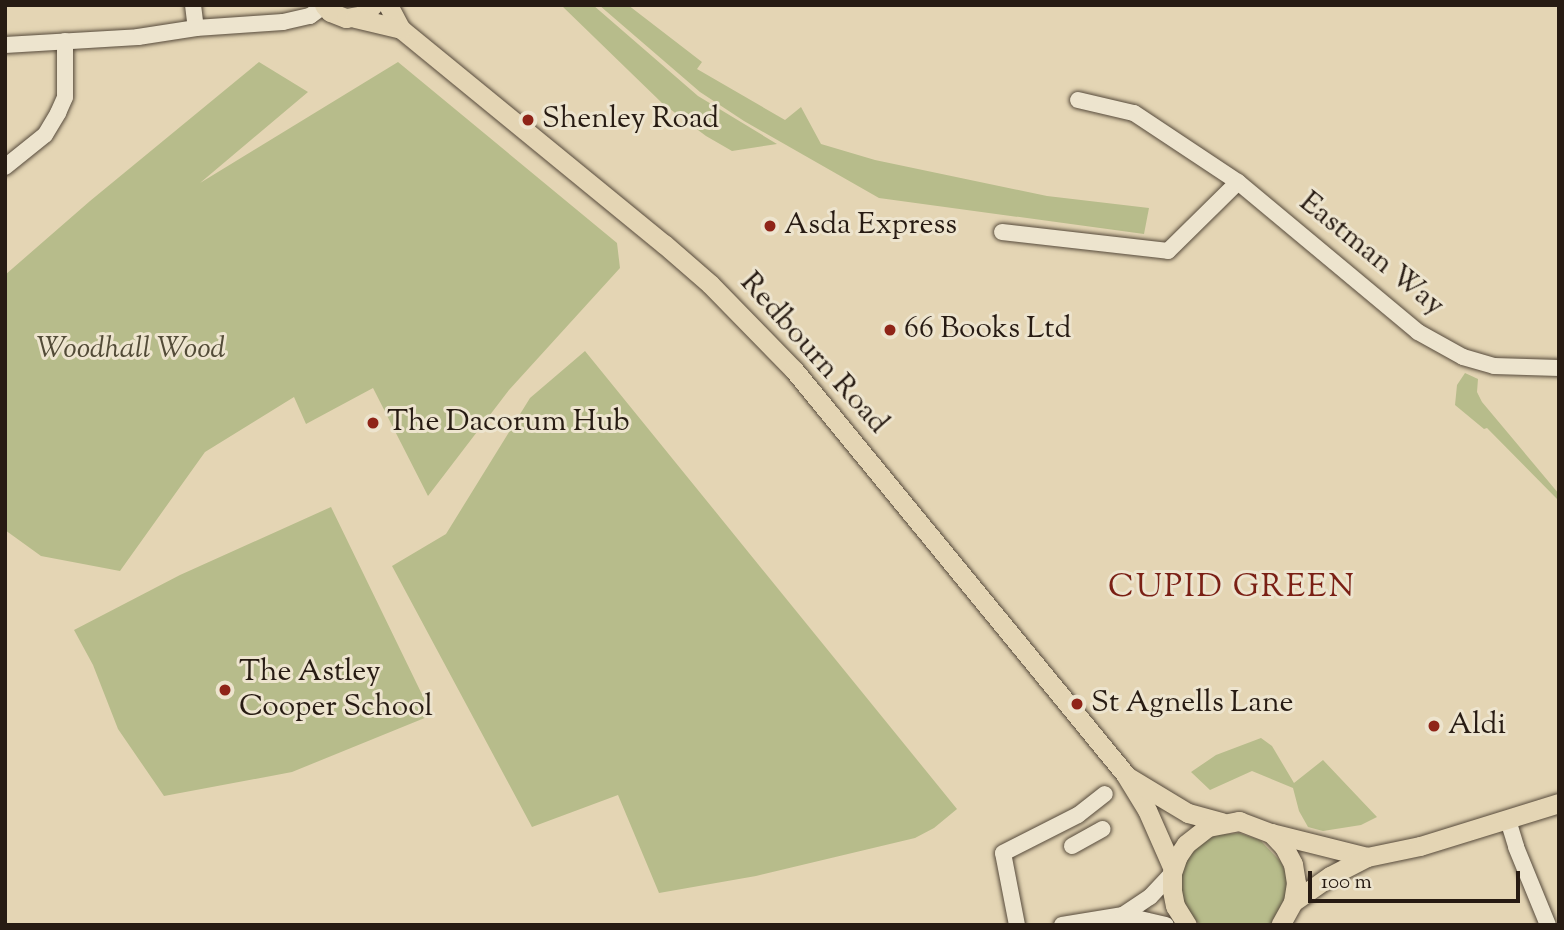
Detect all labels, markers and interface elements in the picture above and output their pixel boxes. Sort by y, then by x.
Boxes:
place label: Shenley Road [542,102,719,138]
marker: Shenley Road [520,112,536,128]
street label: Eastman Way [1291,185,1451,325]
place label: Asda Express [784,208,957,244]
marker: Asda Express [762,218,778,234]
street label: Redbourn Road [731,266,895,442]
place label: 66 Books Ltd [904,312,1071,348]
marker: 66 Books Ltd [882,322,898,338]
park label: Woodhall Wood [37,332,225,368]
place label: The Dacorum Hub [387,405,630,441]
marker: The Dacorum Hub [365,415,381,431]
district label: CUPID GREEN [1109,569,1355,607]
place label: The Astley Cooper School [239,655,433,726]
marker: The Astley Cooper School [217,682,233,698]
place label: St Agnells Lane [1091,686,1293,722]
marker: St Agnells Lane [1069,696,1085,712]
place label: Aldi [1448,708,1506,744]
marker: Aldi [1426,718,1442,734]
scale bar [1312,856,1524,900]
text: 100 m [1321,868,1372,898]

